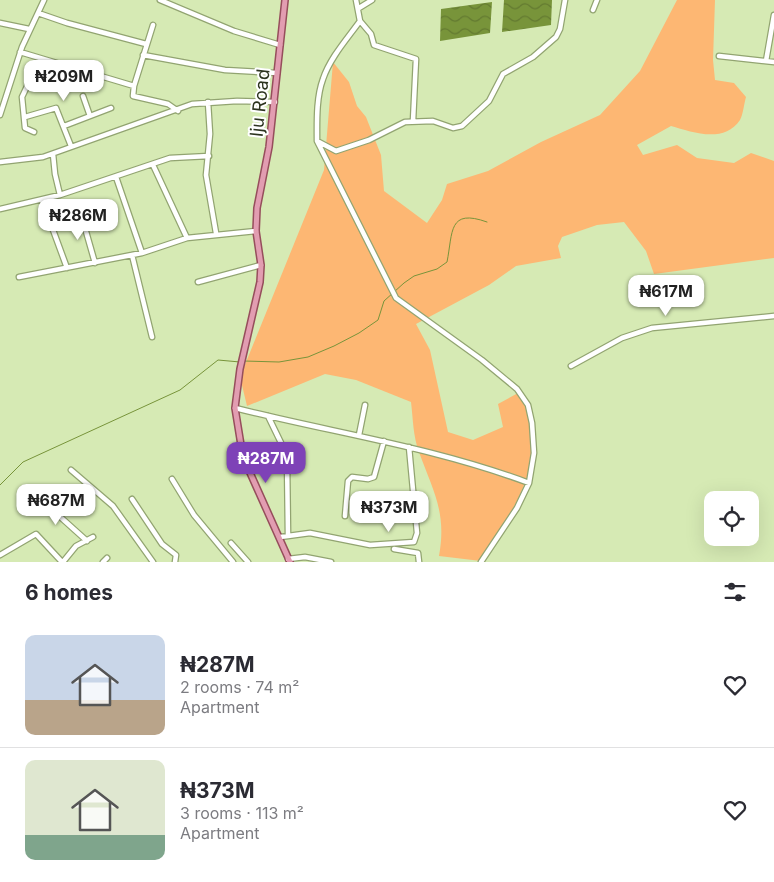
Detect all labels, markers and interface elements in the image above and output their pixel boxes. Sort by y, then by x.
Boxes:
pin: ₦209M [29,59,99,102]
text: ₦209M [35,66,93,86]
street label: Iju Road [245,68,274,138]
pin: ₦286M [43,198,113,241]
text: ₦286M [49,205,107,225]
pin: ₦617M [631,274,701,317]
text: ₦617M [639,281,693,301]
pin: ₦287M [231,442,301,484]
text: ₦287M [238,448,294,468]
pin: ₦687M [21,484,91,526]
text: ₦687M [27,490,85,510]
pin: ₦373M [354,490,424,533]
map controls [704,491,759,546]
button: locate [704,491,759,546]
text: ₦373M [361,497,417,517]
icon: filters [721,578,749,606]
text: 6 homes [25,580,113,605]
text: ₦287M [180,652,255,677]
icon: home [65,655,125,715]
icon: heart [721,671,749,699]
text: 2 rooms · 74 m² [180,677,299,697]
text: Apartment [180,697,260,717]
text: ₦373M [180,778,254,803]
icon: home [65,780,125,840]
icon: heart [721,796,749,824]
text: 3 rooms · 113 m² [180,803,304,823]
text: Apartment [180,823,260,843]

